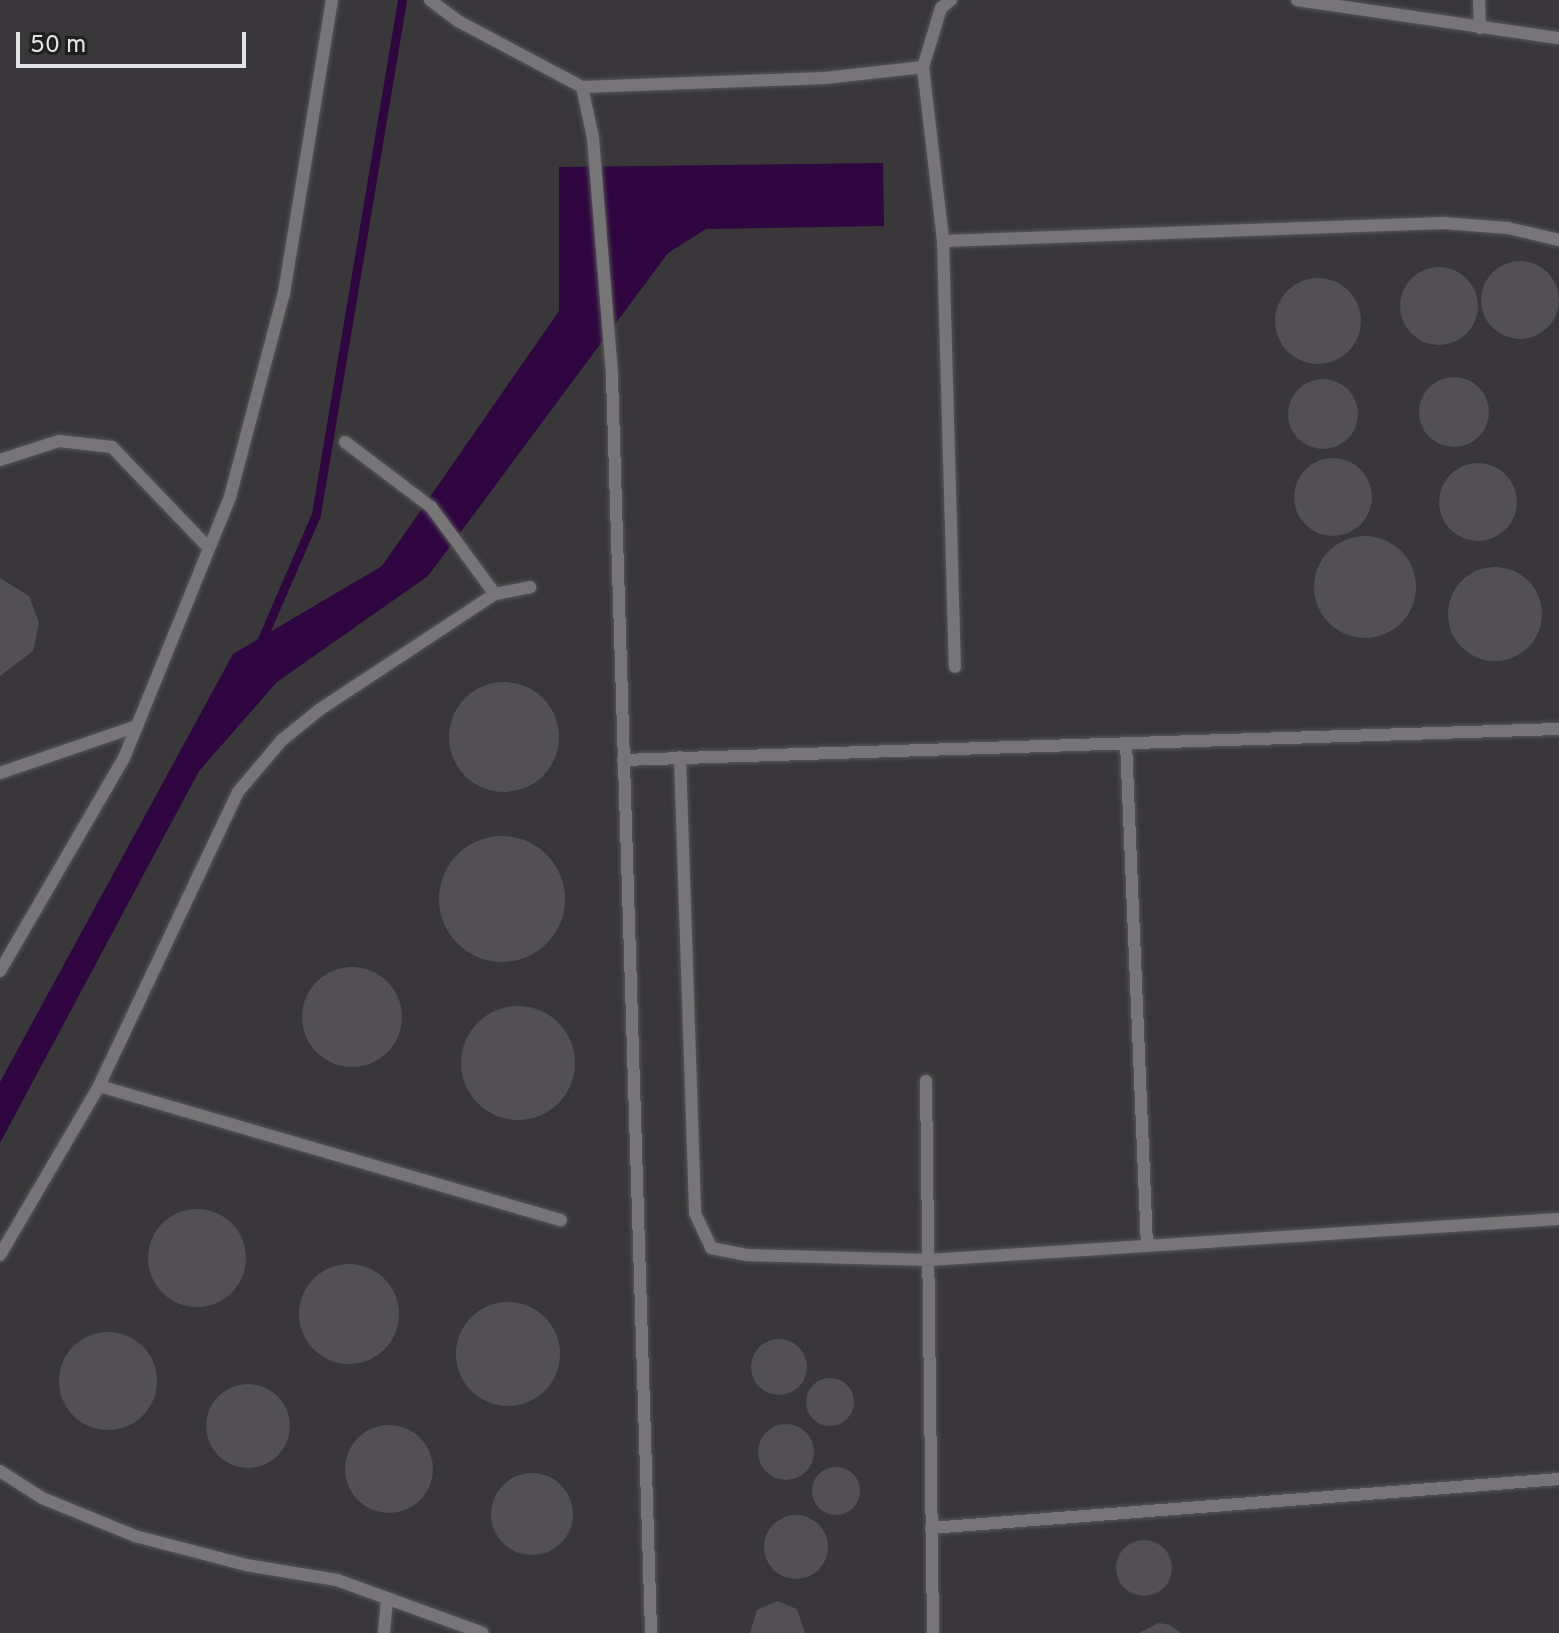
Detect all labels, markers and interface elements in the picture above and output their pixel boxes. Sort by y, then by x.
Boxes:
scale bar [20,16,250,66]
text: 50 m [30,31,86,61]

